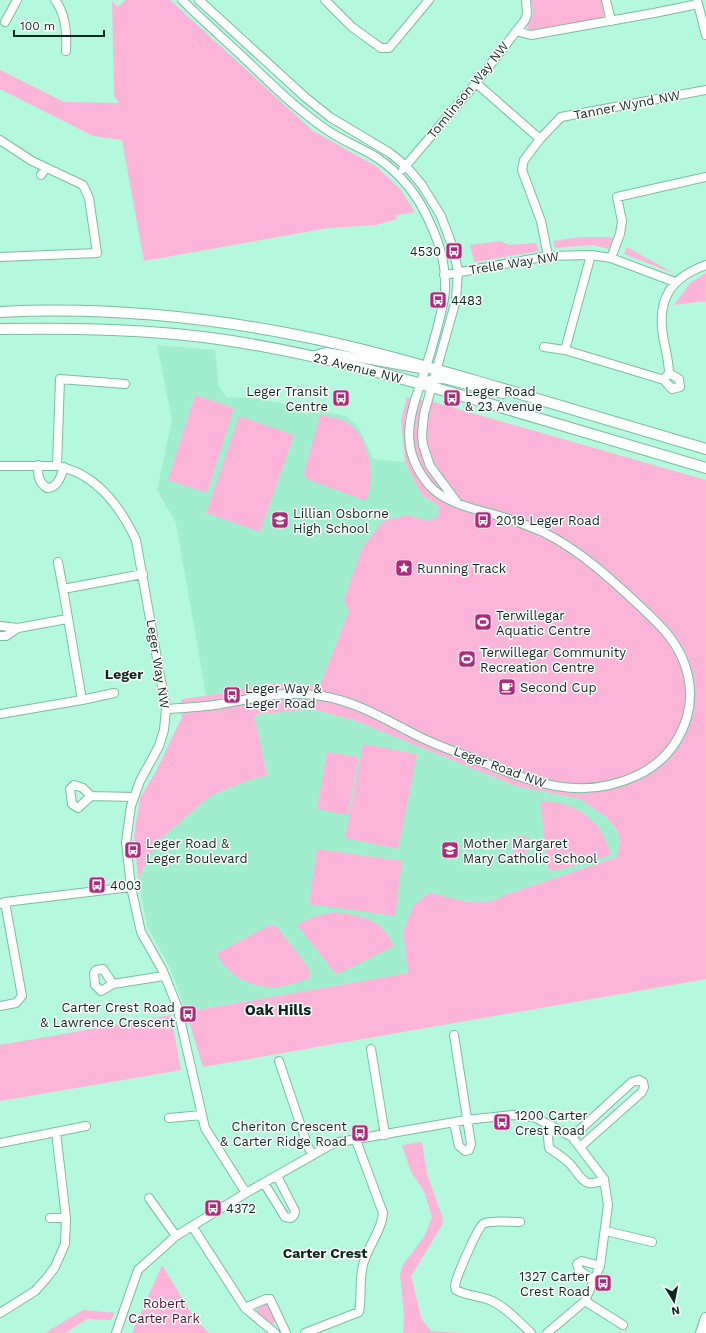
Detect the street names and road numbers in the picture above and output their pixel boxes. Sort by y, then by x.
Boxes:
street label: Tomlinson Way NW [424,38,512,142]
street label: Tanner Wynd NW [572,87,682,123]
street label: Trelle Way NW [468,248,561,278]
street label: 23 Avenue NW [312,350,405,386]
street label: Leger Way NW [144,618,173,710]
street label: Leger Road NW [452,743,549,791]

